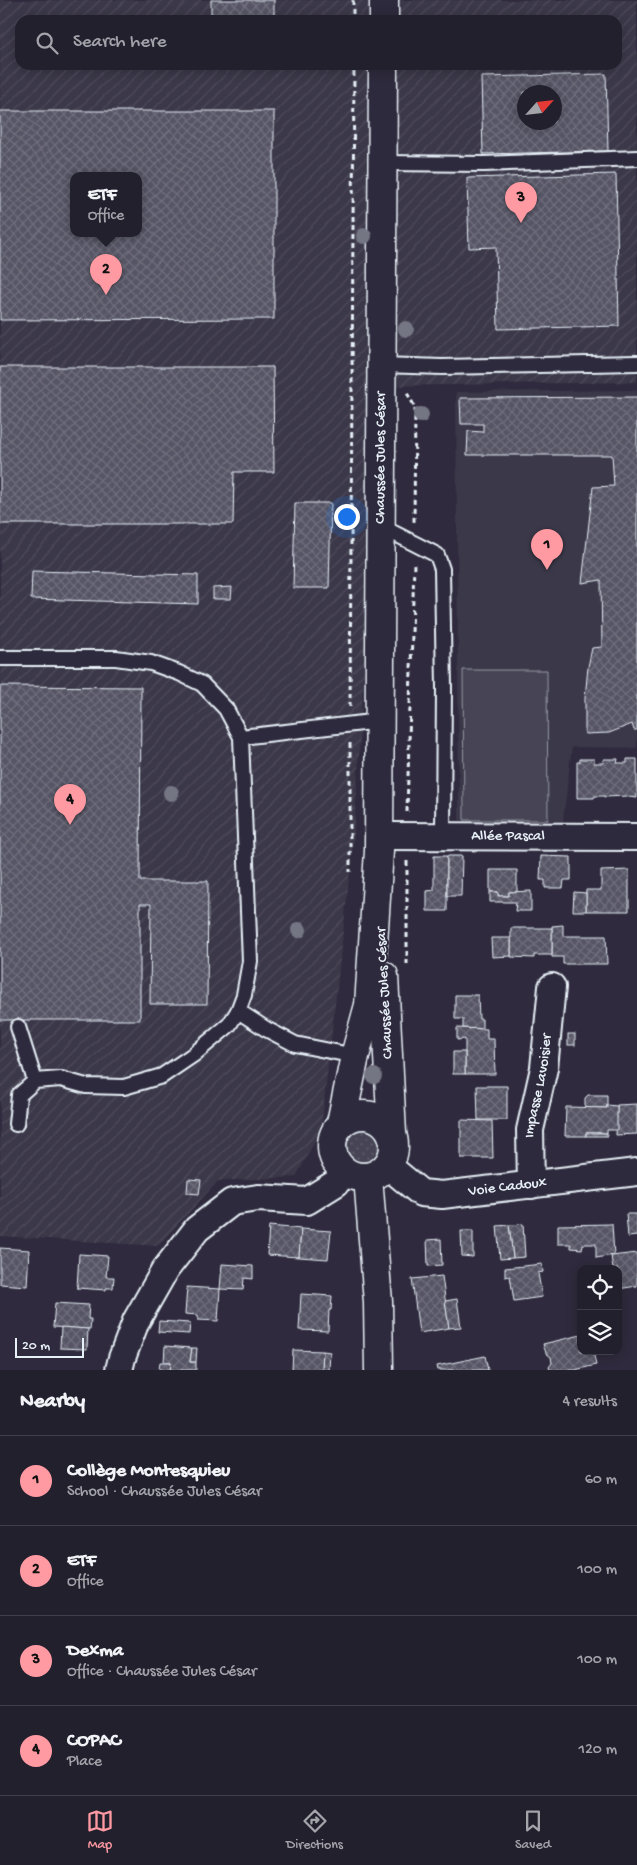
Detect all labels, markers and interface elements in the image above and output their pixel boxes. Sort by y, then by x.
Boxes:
search box [15,15,622,70]
icon: search [33,29,61,57]
text: Search here [73,31,167,54]
north arrow [517,85,562,130]
popup [70,172,142,237]
pin: 3 [505,182,537,223]
text: ETF [88,184,117,207]
text: Office [88,207,124,226]
pin: 2 [90,254,122,295]
street label: Chaussée Jules César [372,390,390,524]
your location [334,504,360,530]
pin: 1 [531,529,563,570]
pin: 4 [54,784,86,825]
street label: Allée Pascal [471,827,545,846]
street label: Chaussée Jules César [372,925,397,1059]
street label: Impasse Lavoisier [520,1031,556,1138]
street label: Voie Cadoux [466,1174,548,1201]
map controls [577,1265,622,1355]
button: locate [577,1265,622,1310]
button: layers [577,1310,622,1355]
scale bar [15,1335,84,1358]
text: 20 m [22,1338,50,1355]
text: Nearby [20,1390,85,1415]
text: 4 results [562,1393,617,1412]
text: Collège Montesquieu [67,1460,230,1483]
text: 1 [33,1471,39,1490]
text: 60 m [585,1471,617,1490]
text: School · Chaussée Jules César [67,1483,262,1502]
text: ETF [67,1550,96,1573]
text: 2 [32,1561,40,1580]
text: 100 m [577,1561,617,1580]
text: Office [67,1573,104,1592]
text: Dexma [67,1640,123,1663]
text: 3 [32,1651,40,1670]
text: 100 m [577,1651,617,1670]
text: Office · Chaussée Jules César [67,1663,257,1682]
text: COPAC [67,1730,121,1753]
text: 4 [32,1741,40,1760]
text: 120 m [578,1741,617,1760]
text: Place [67,1753,102,1772]
tab: Map [86,1807,114,1854]
tab: Directions [286,1807,343,1854]
tab: Saved [515,1807,551,1854]

